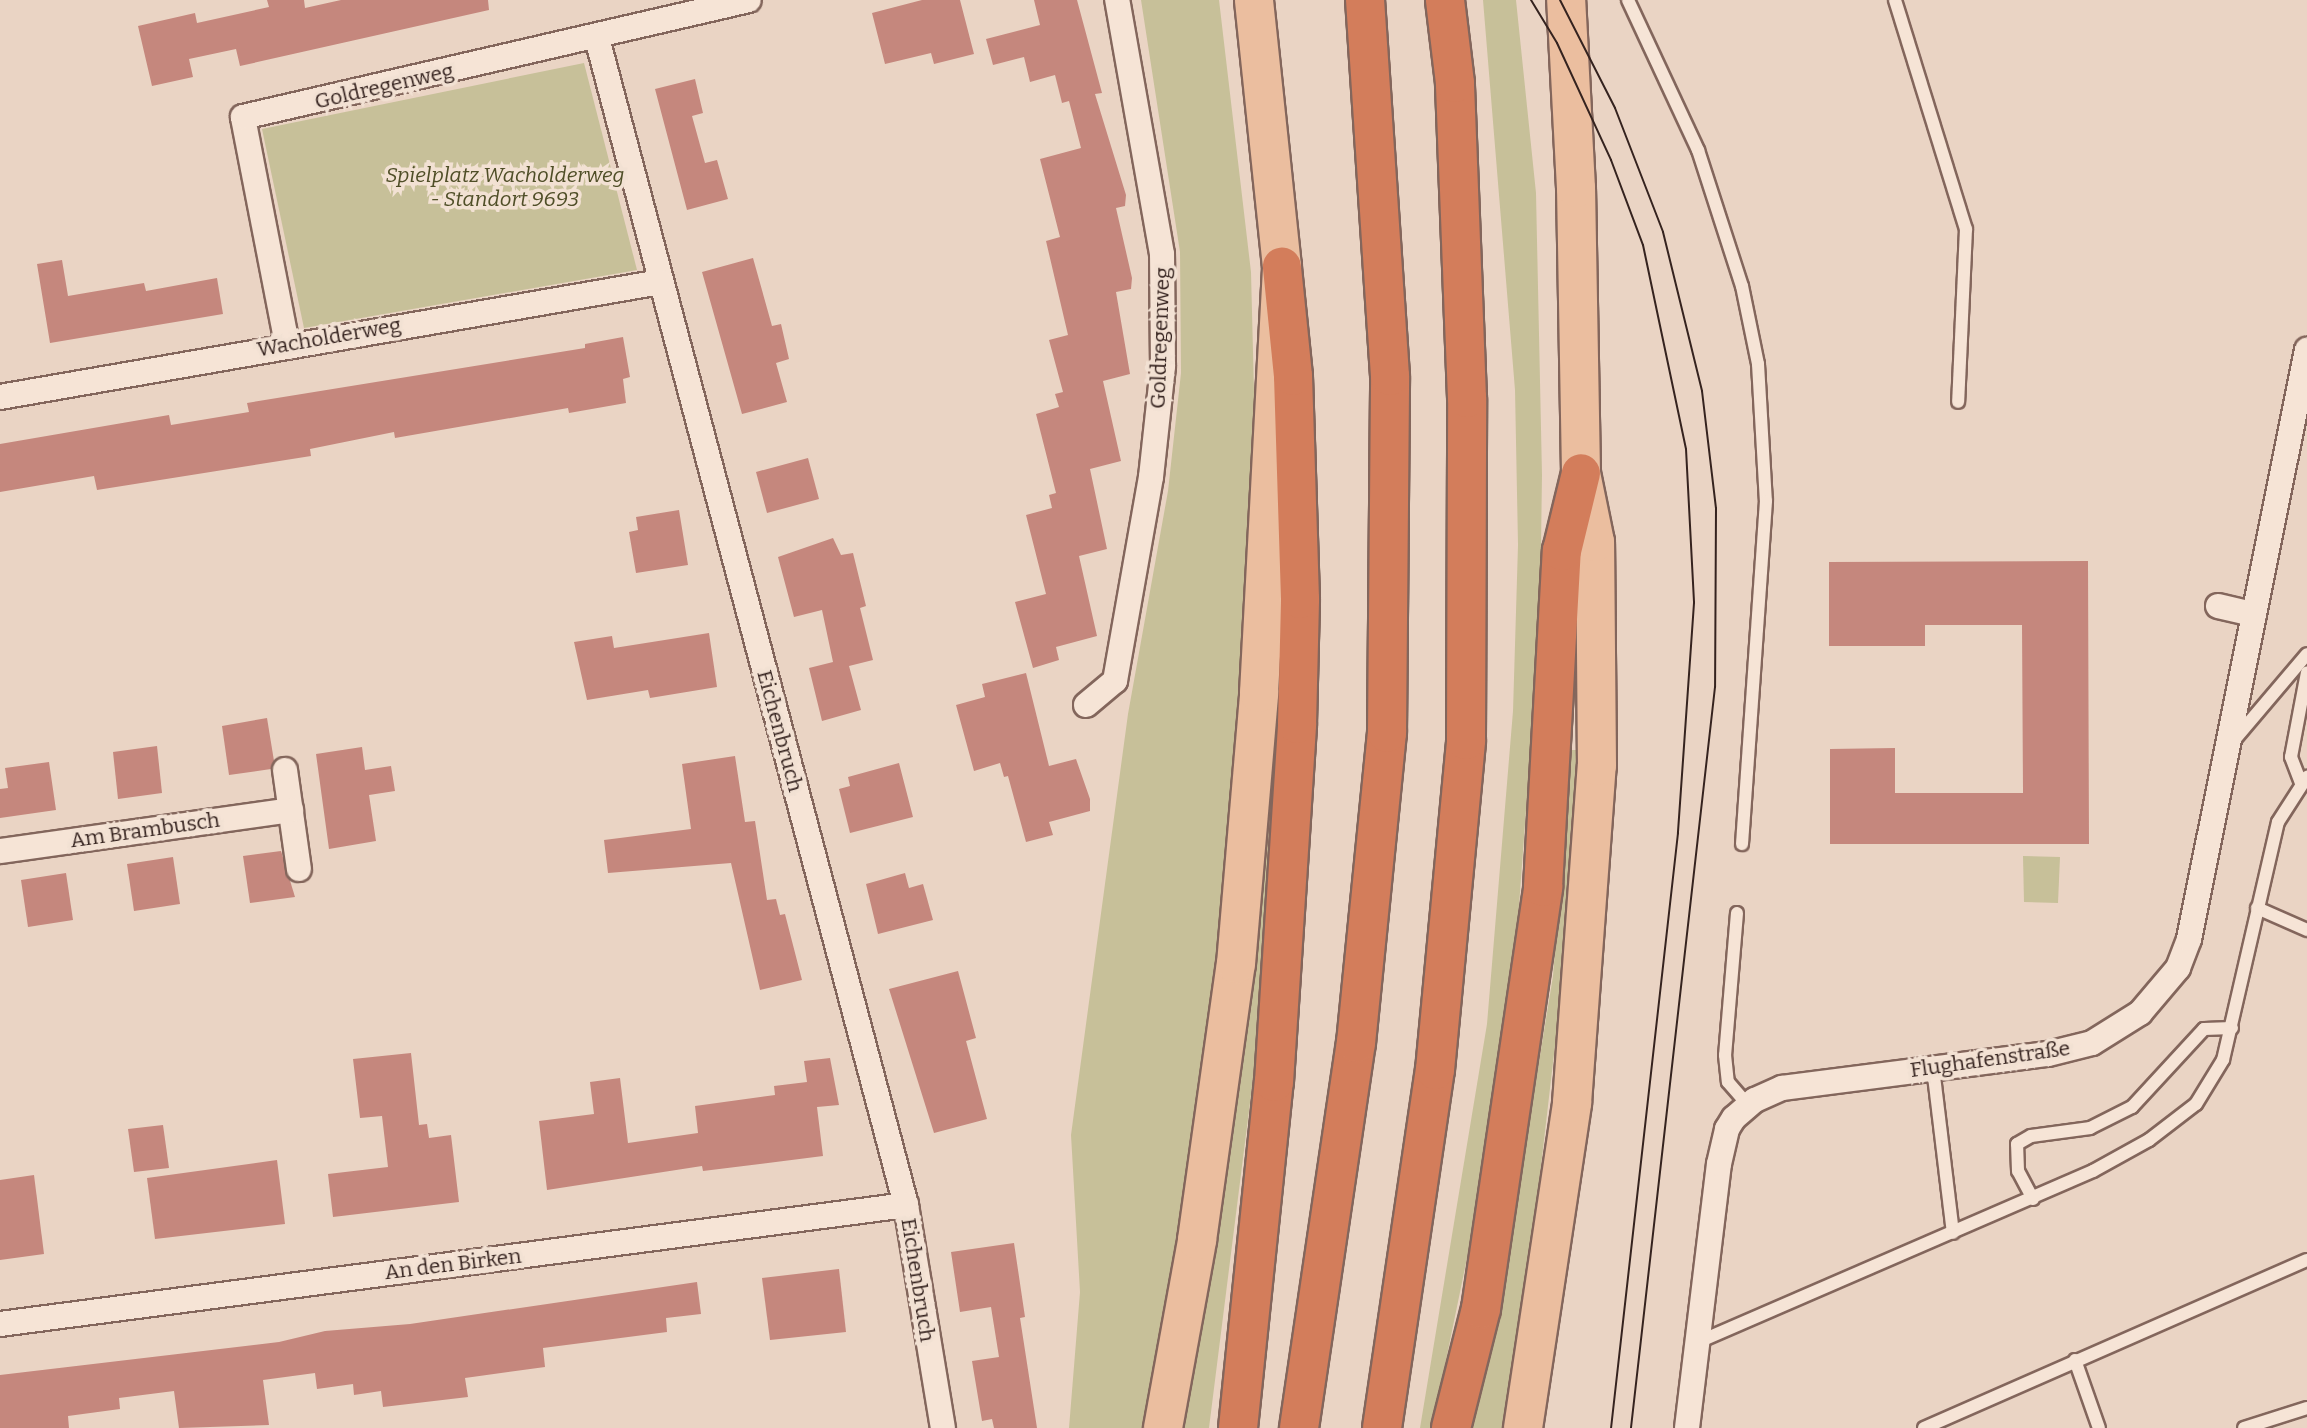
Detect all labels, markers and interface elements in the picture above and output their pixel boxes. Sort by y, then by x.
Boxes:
street label: Goldregenweg [312,58,456,114]
park label: Spielplatz Wacholderweg - Standort 9693 [385,162,625,212]
street label: Goldregenweg [1145,267,1175,409]
street label: Wacholderweg [255,312,403,362]
street label: Eichenbruch [752,667,808,795]
street label: Am Brambusch [69,807,221,853]
street label: Flughafenstraße [1908,1035,2072,1083]
street label: Eichenbruch [896,1216,940,1344]
street label: An den Birken [383,1243,523,1285]

